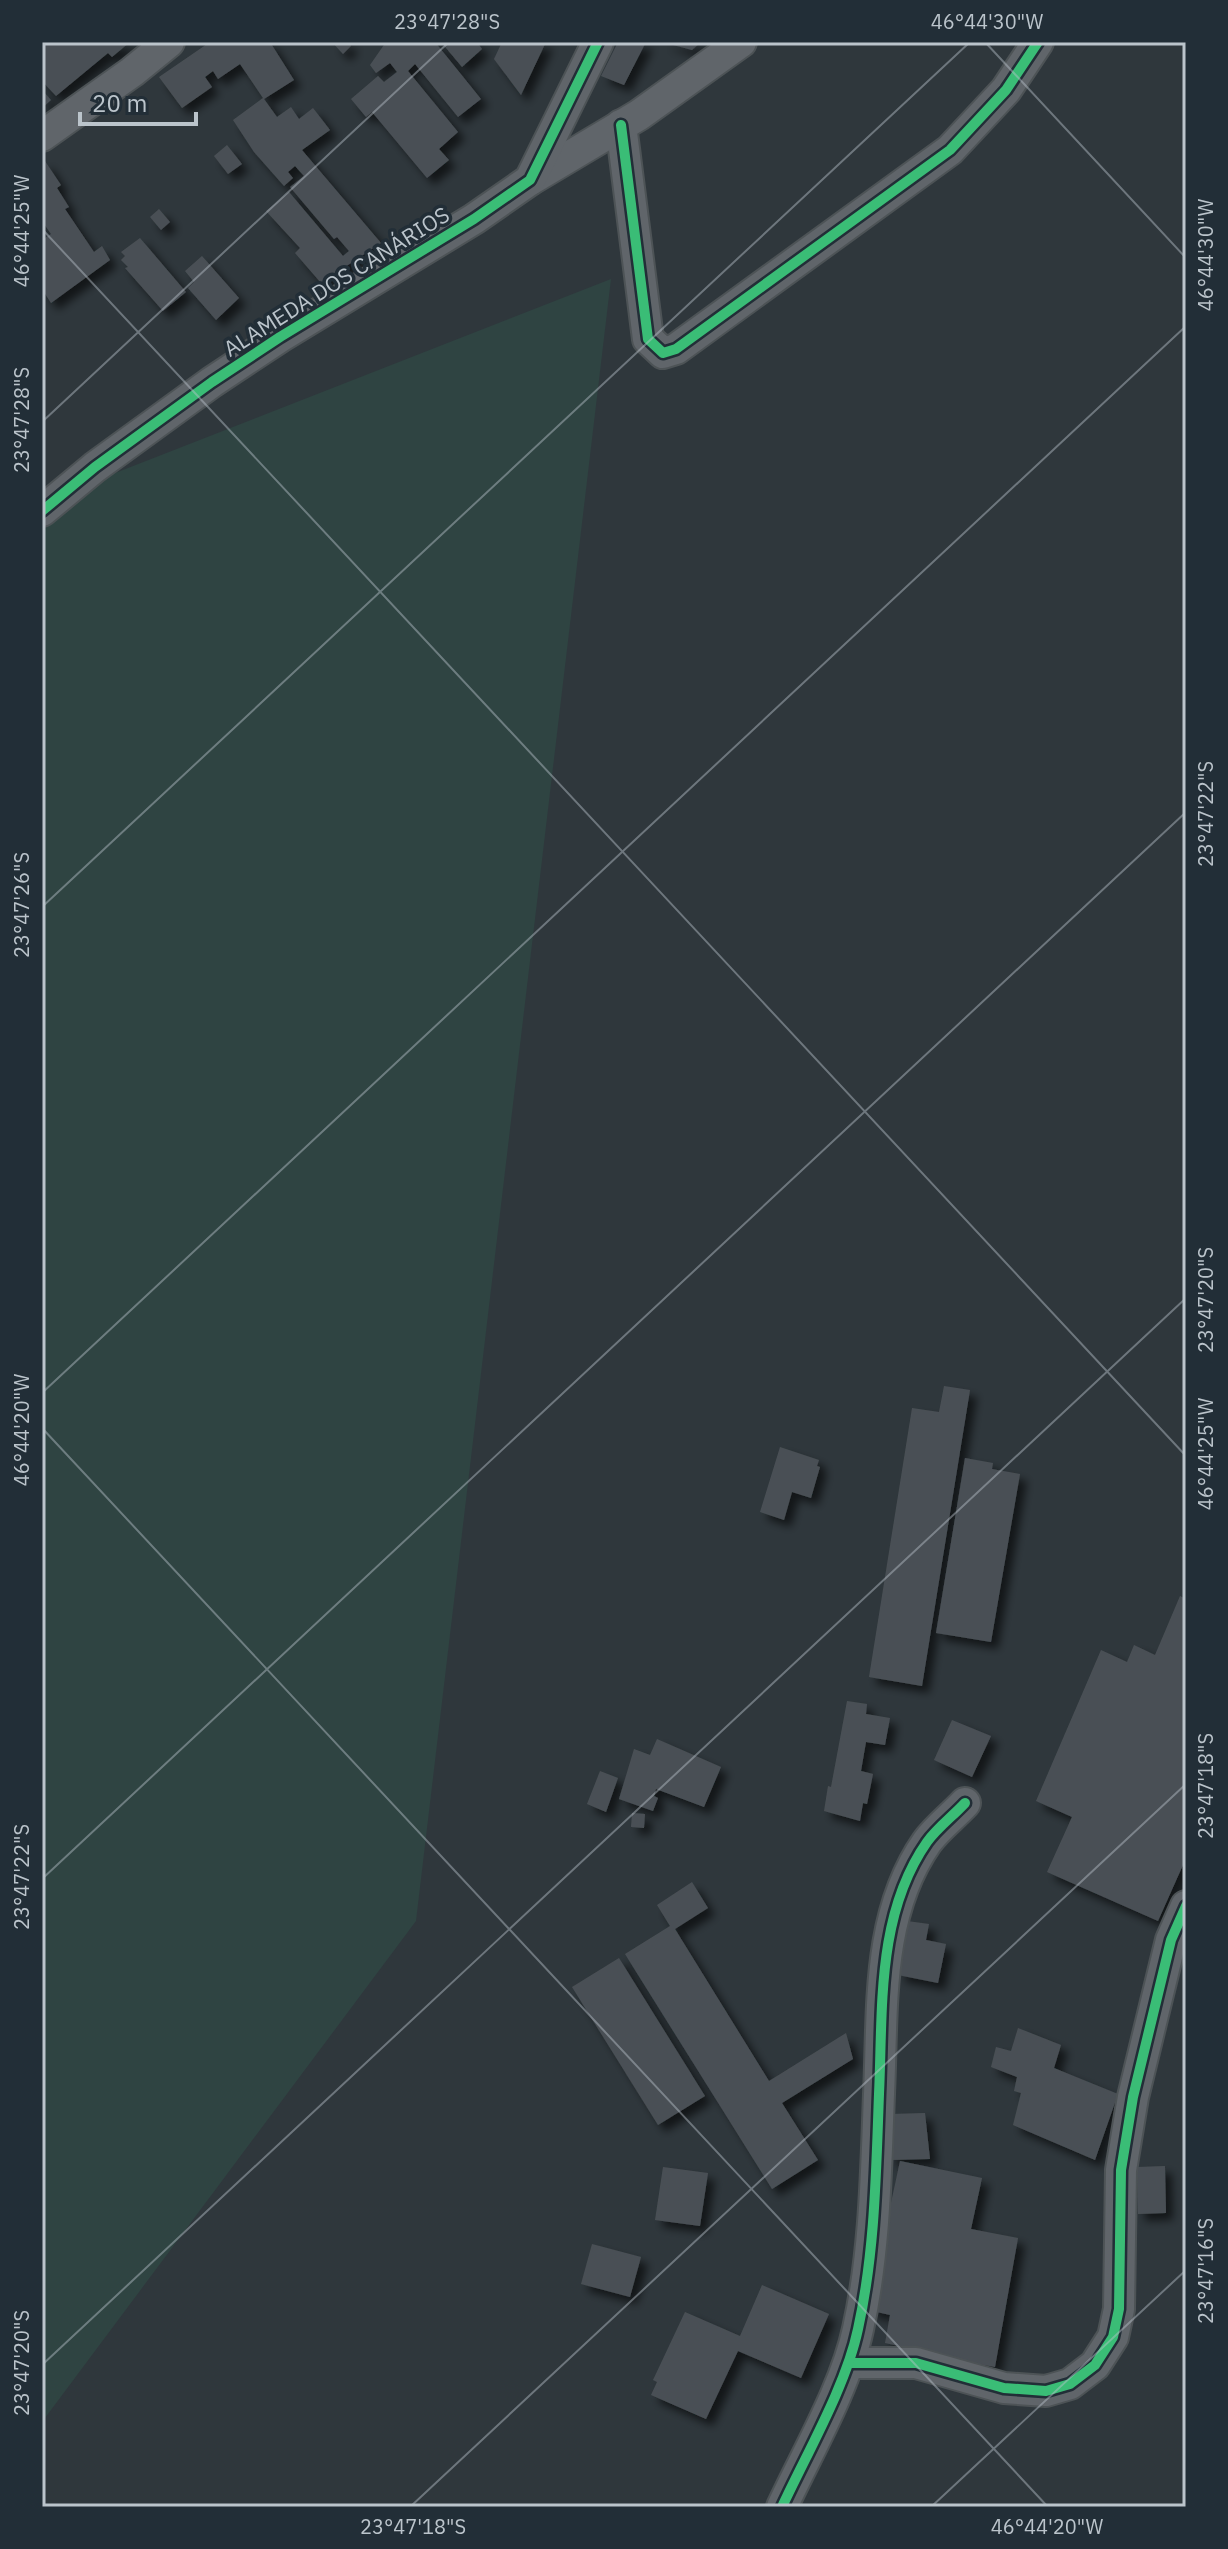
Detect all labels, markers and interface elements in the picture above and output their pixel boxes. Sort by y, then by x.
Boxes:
text: 23°47'28"S [394,8,500,35]
text: 46°44'30"W [931,8,1044,35]
scale bar [80,76,196,126]
text: 20 m [92,87,147,119]
text: 46°44'25"W [8,174,35,287]
text: 46°44'30"W [1192,198,1219,311]
street label: ALAMEDA DOS CANÁRIOS [218,200,454,362]
text: 23°47'28"S [8,367,35,473]
text: 23°47'22"S [1192,761,1219,867]
text: 23°47'26"S [8,852,35,958]
text: 23°47'20"S [1192,1247,1219,1353]
text: 46°44'20"W [8,1373,35,1486]
text: 46°44'25"W [1192,1397,1219,1510]
text: 23°47'18"S [1192,1733,1219,1839]
text: 23°47'22"S [8,1824,35,1930]
text: 23°47'16"S [1192,2218,1219,2324]
text: 23°47'20"S [8,2310,35,2416]
text: 23°47'18"S [360,2513,466,2540]
text: 46°44'20"W [991,2513,1104,2540]

